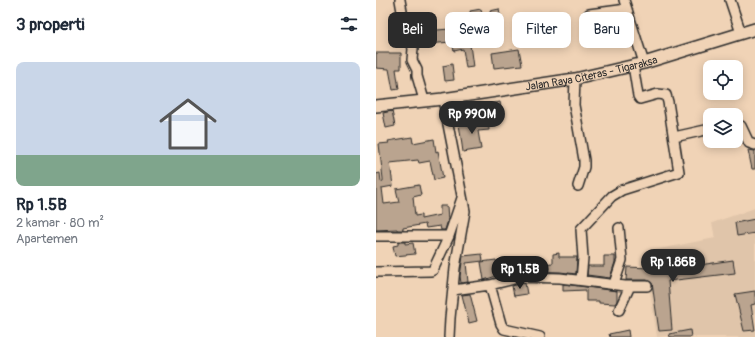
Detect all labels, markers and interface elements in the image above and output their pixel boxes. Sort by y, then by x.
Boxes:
chip: Beli [388,12,437,48]
chip: Sewa [445,12,504,48]
chip: Filter [512,12,571,48]
chip: Baru [579,12,634,48]
icon: filters [338,13,360,35]
text: 3 properti [16,14,85,35]
street label: Jalan Raya Citeras - Tigaraksa [524,53,659,93]
map controls [703,60,743,148]
button: locate [703,60,743,100]
icon: home [152,88,224,160]
pin: Rp 990M [435,101,509,135]
text: Rp 990M [448,106,496,122]
button: layers [703,108,743,148]
text: Rp 1.5B [16,194,67,215]
text: 2 kamar · 80 m² [16,215,104,231]
text: Apartemen [16,231,78,247]
pin: Rp 1.86B [632,249,714,283]
text: Rp 1.86B [650,254,696,270]
pin: Rp 1.5B [483,256,557,290]
text: Rp 1.5B [501,261,539,277]

